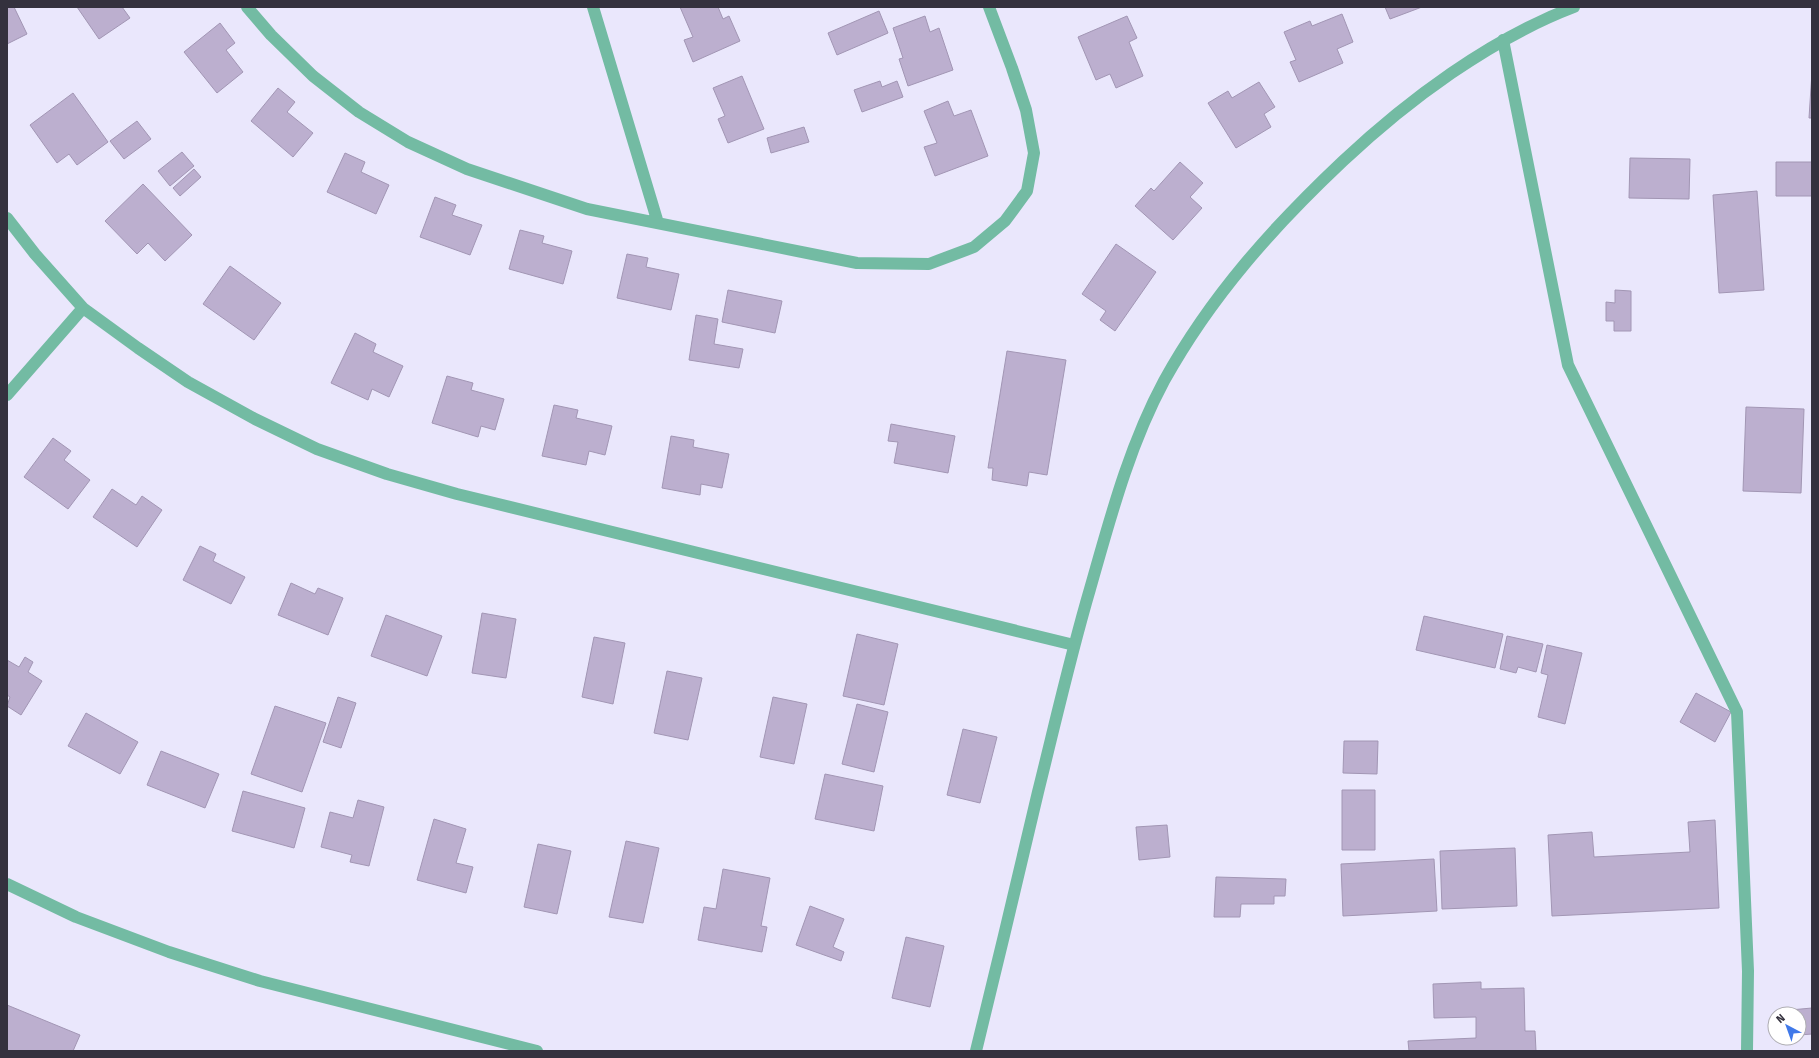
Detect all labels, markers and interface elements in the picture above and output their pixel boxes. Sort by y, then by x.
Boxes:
north arrow [1767,1006,1807,1046]
text: N [1774,1012,1788,1026]

